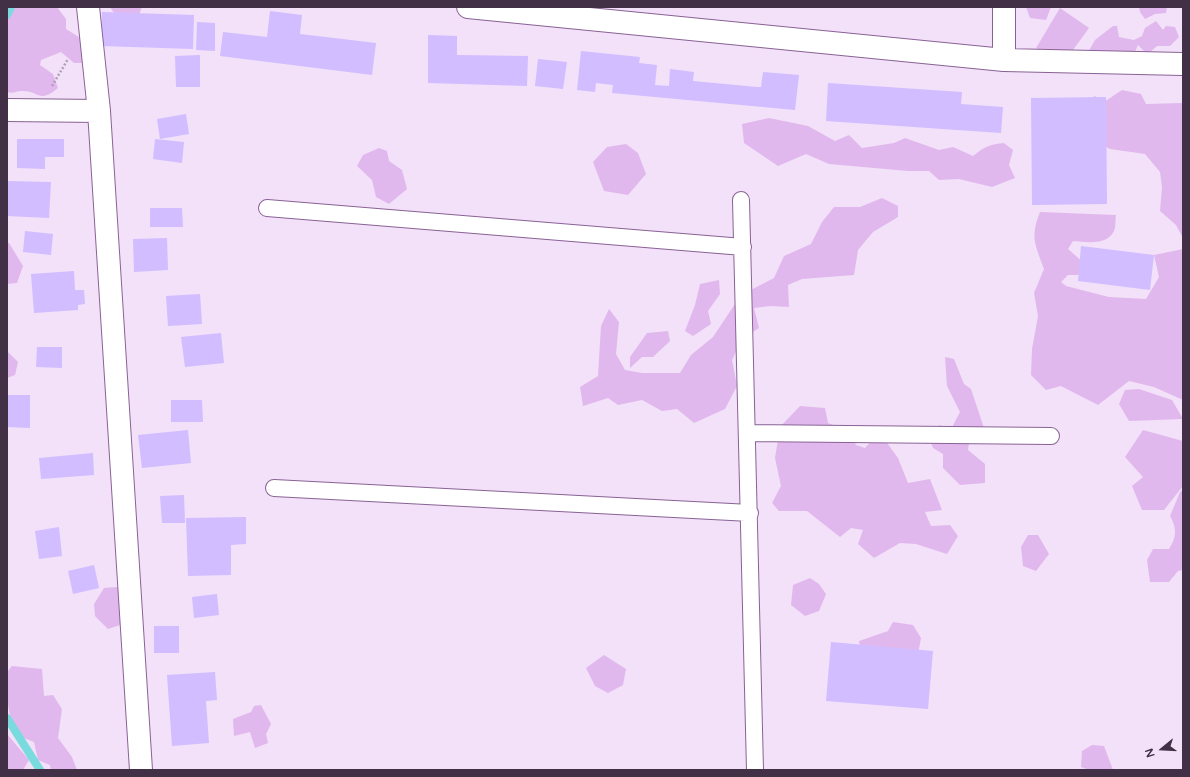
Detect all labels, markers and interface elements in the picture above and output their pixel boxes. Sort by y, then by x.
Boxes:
north arrow [1142,729,1182,769]
text: N [1143,747,1158,759]

